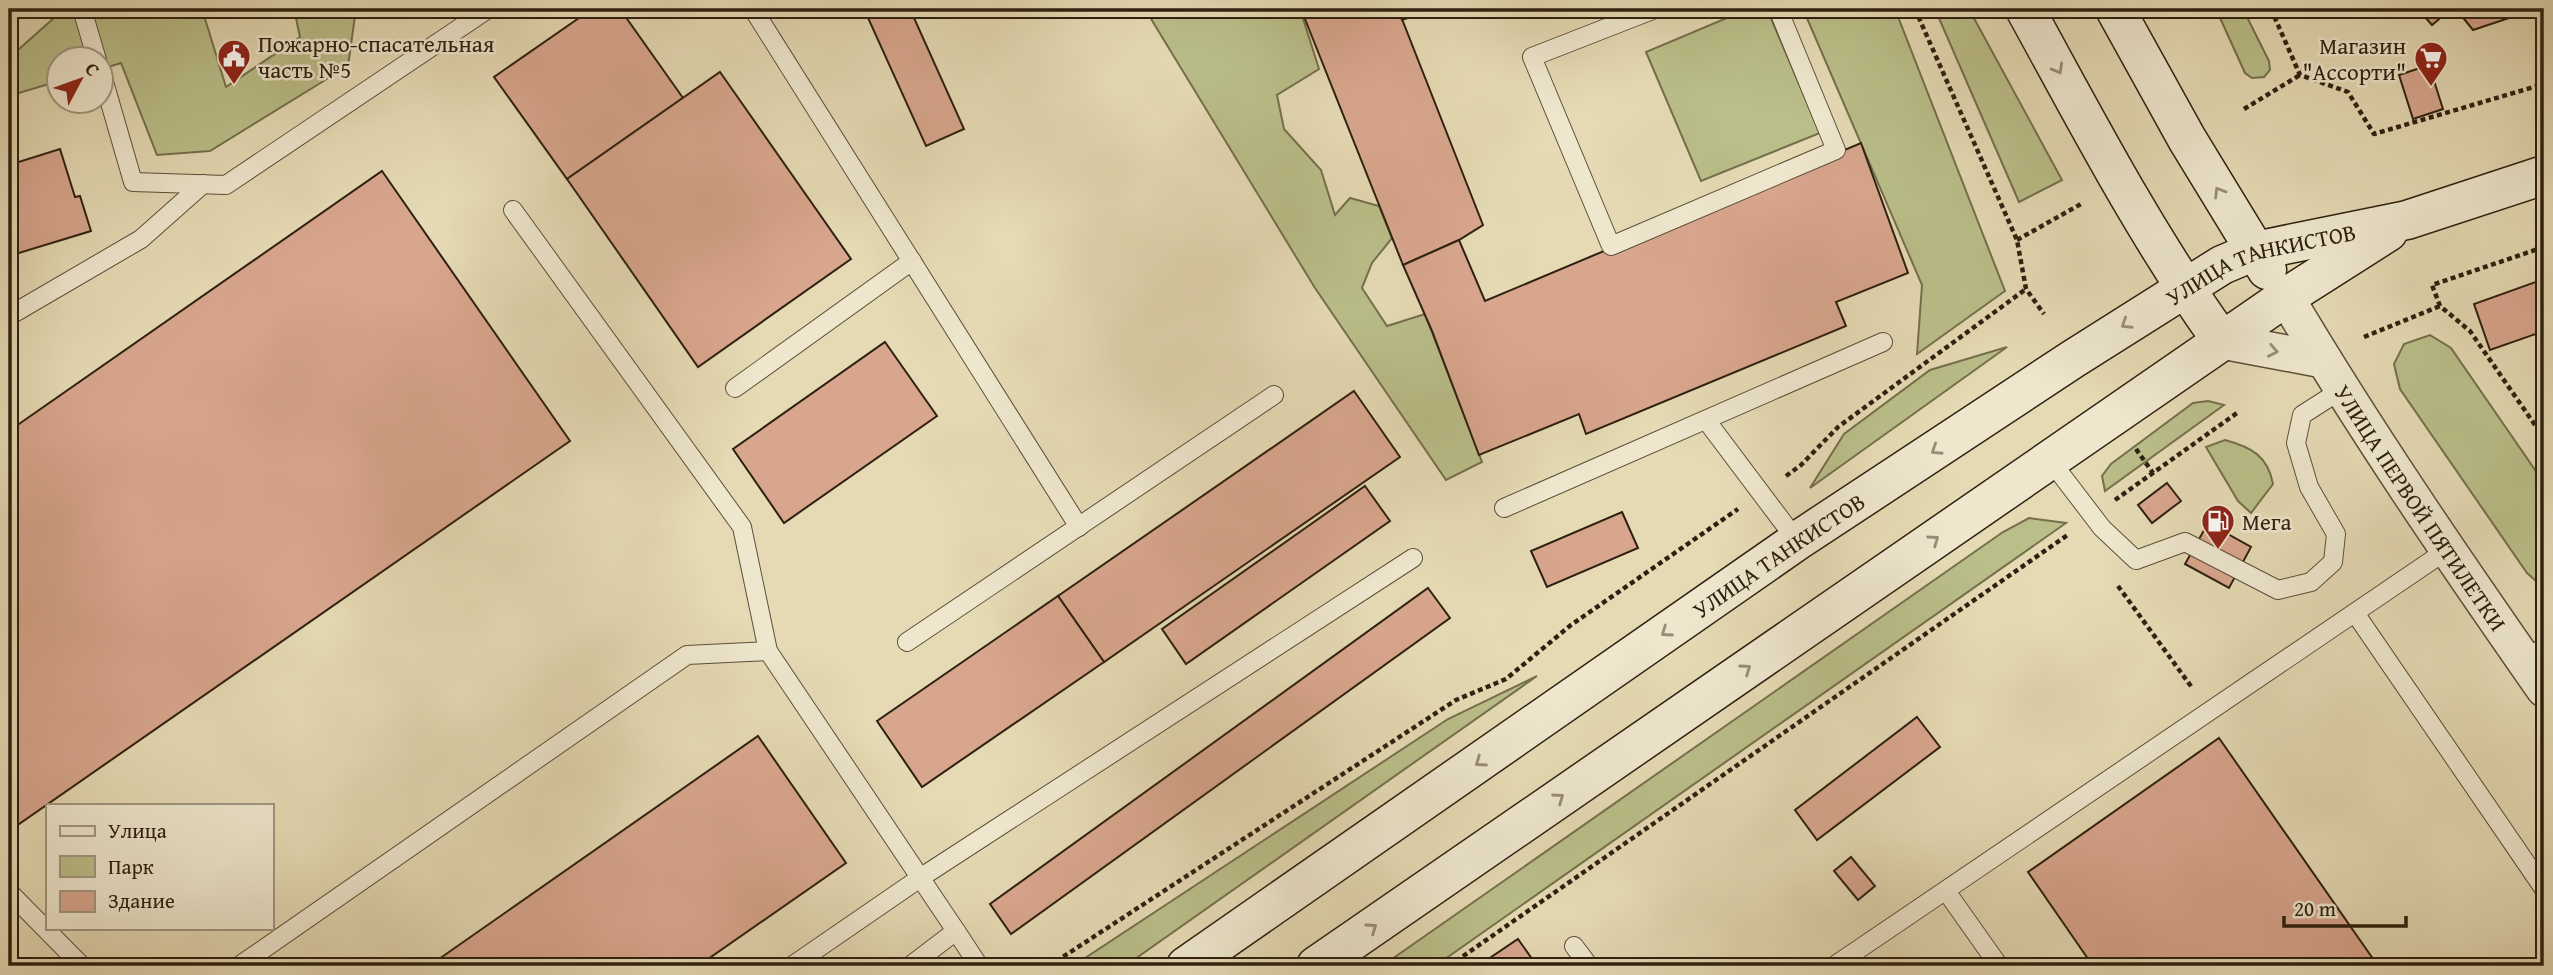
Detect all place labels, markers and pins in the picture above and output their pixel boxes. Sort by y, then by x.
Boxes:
place label: Пожарно-спасательная часть №5 [258,27,495,86]
place label: Магазин "Ассорти" [2303,29,2406,88]
public building icon: Пожарно-спасательная часть №5 [215,37,253,86]
supermarket icon: Магазин "Ассорти" [2412,39,2450,88]
fuel station icon: Мега [2199,502,2237,551]
place label: Мега [2242,505,2292,538]

